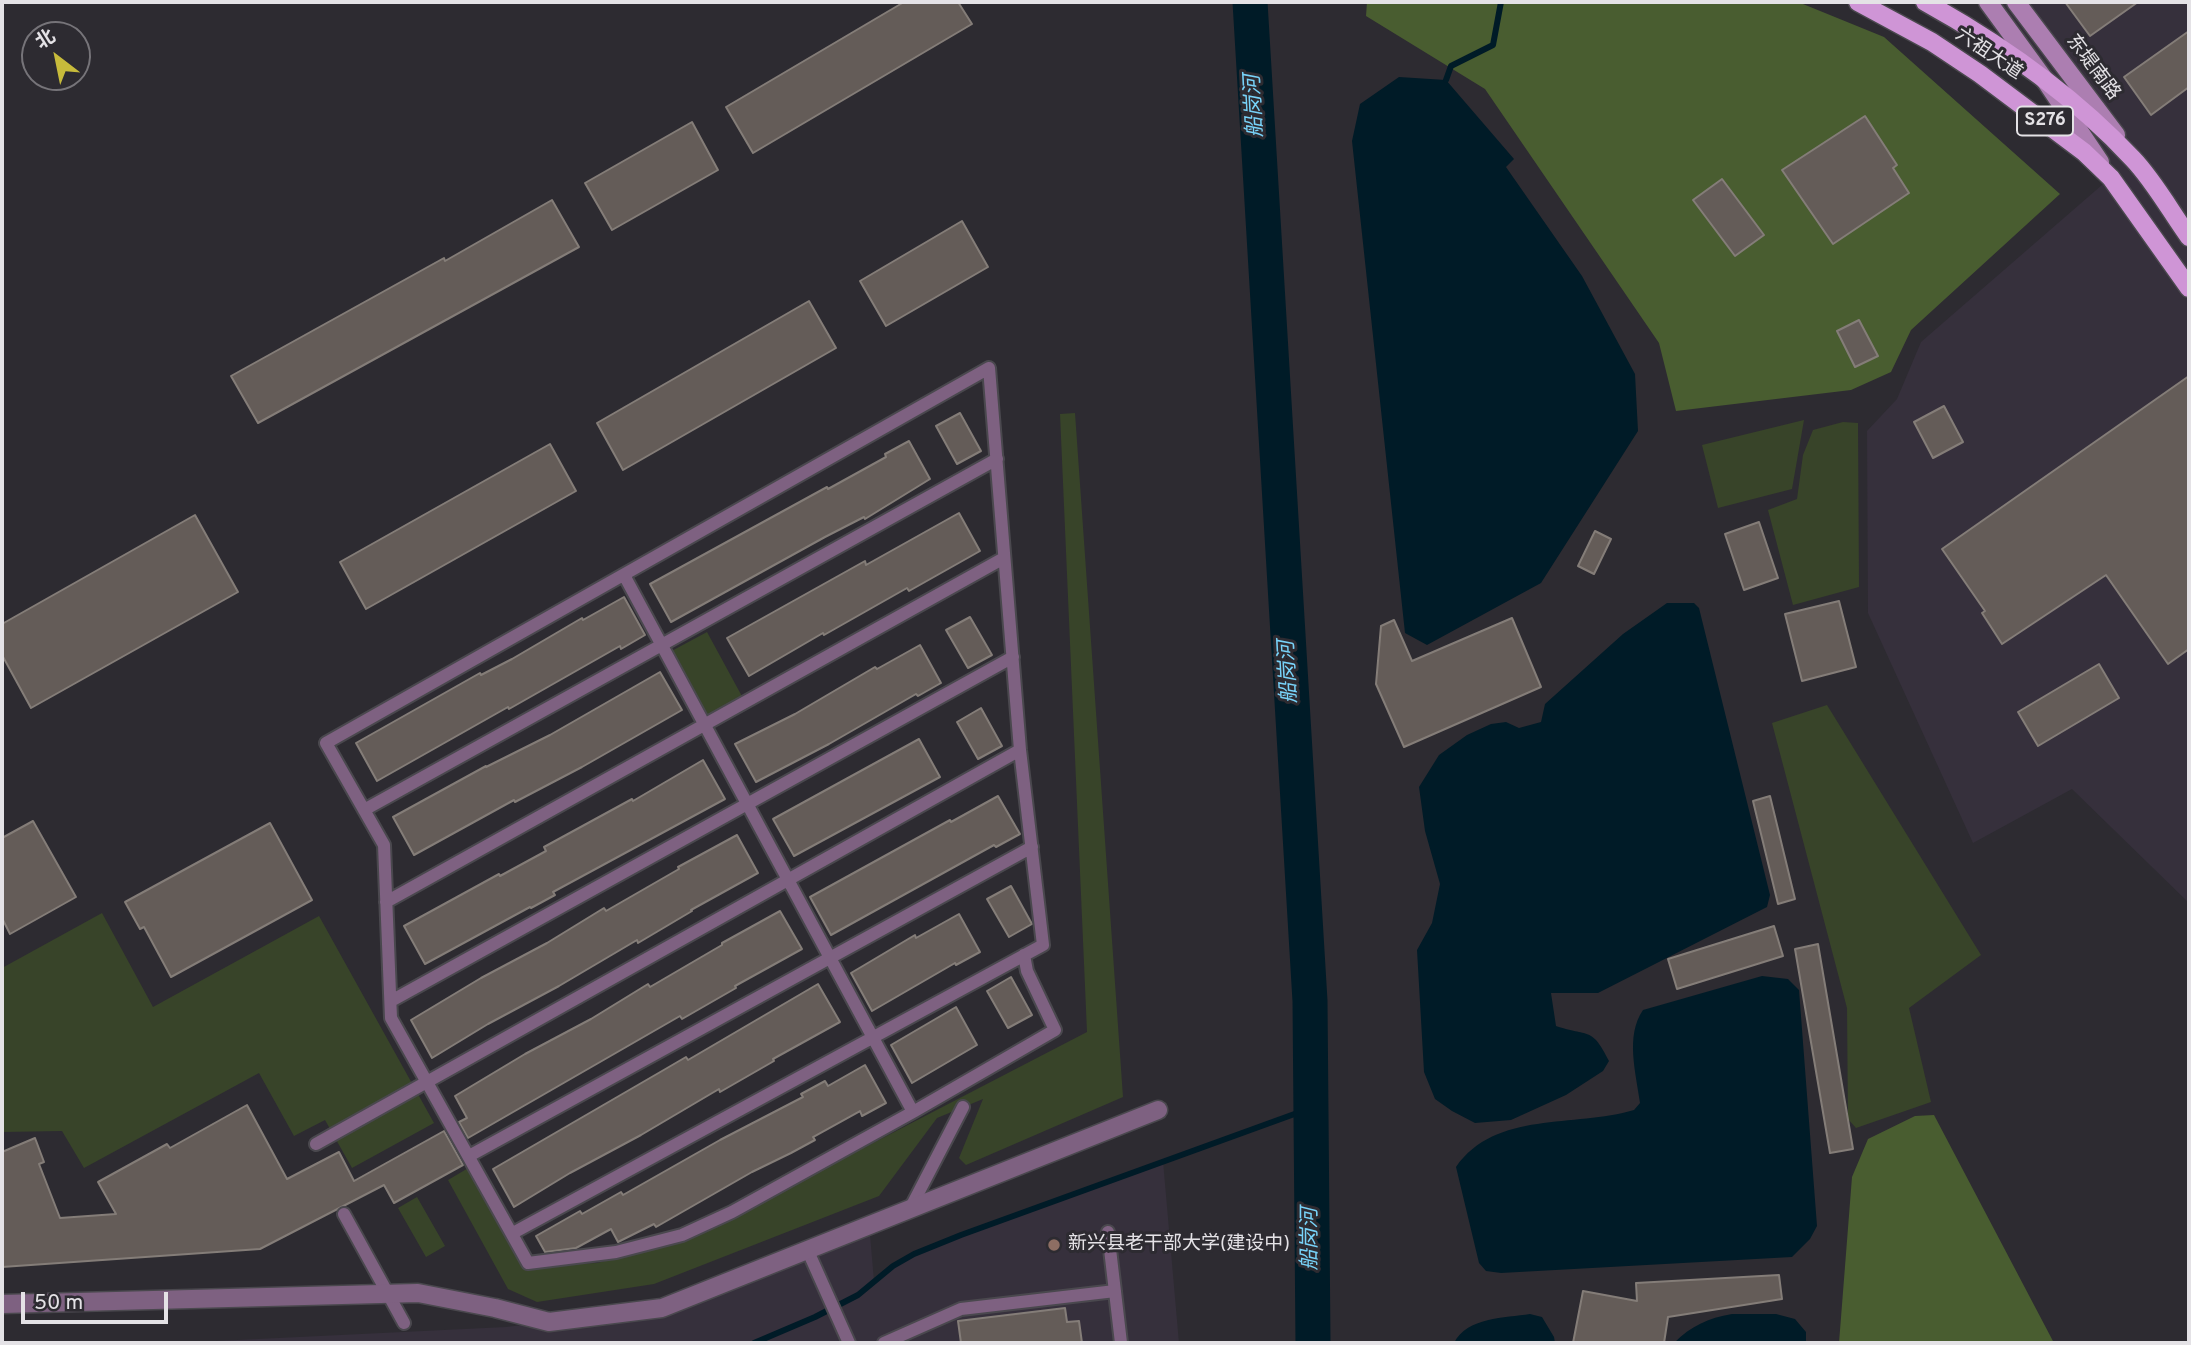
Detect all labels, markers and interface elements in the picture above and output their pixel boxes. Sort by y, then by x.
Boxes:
north arrow [21,21,91,91]
street label: 六祖大道 [1950,24,2026,86]
text: 北 [32,25,60,55]
street label: 东堤南路 [2060,31,2124,105]
water label: 船岗河 [1242,74,1270,138]
road number: S276 [2017,106,2073,136]
water label: 船岗河 [1276,640,1304,704]
water label: 船岗河 [1299,1208,1325,1270]
place label: 新兴县老干部大学(建设中) [1068,1234,1290,1256]
marker: 新兴县老干部大学(建设中) [1046,1237,1062,1253]
scale bar [24,1278,172,1322]
text: 50 m [34,1290,83,1317]

